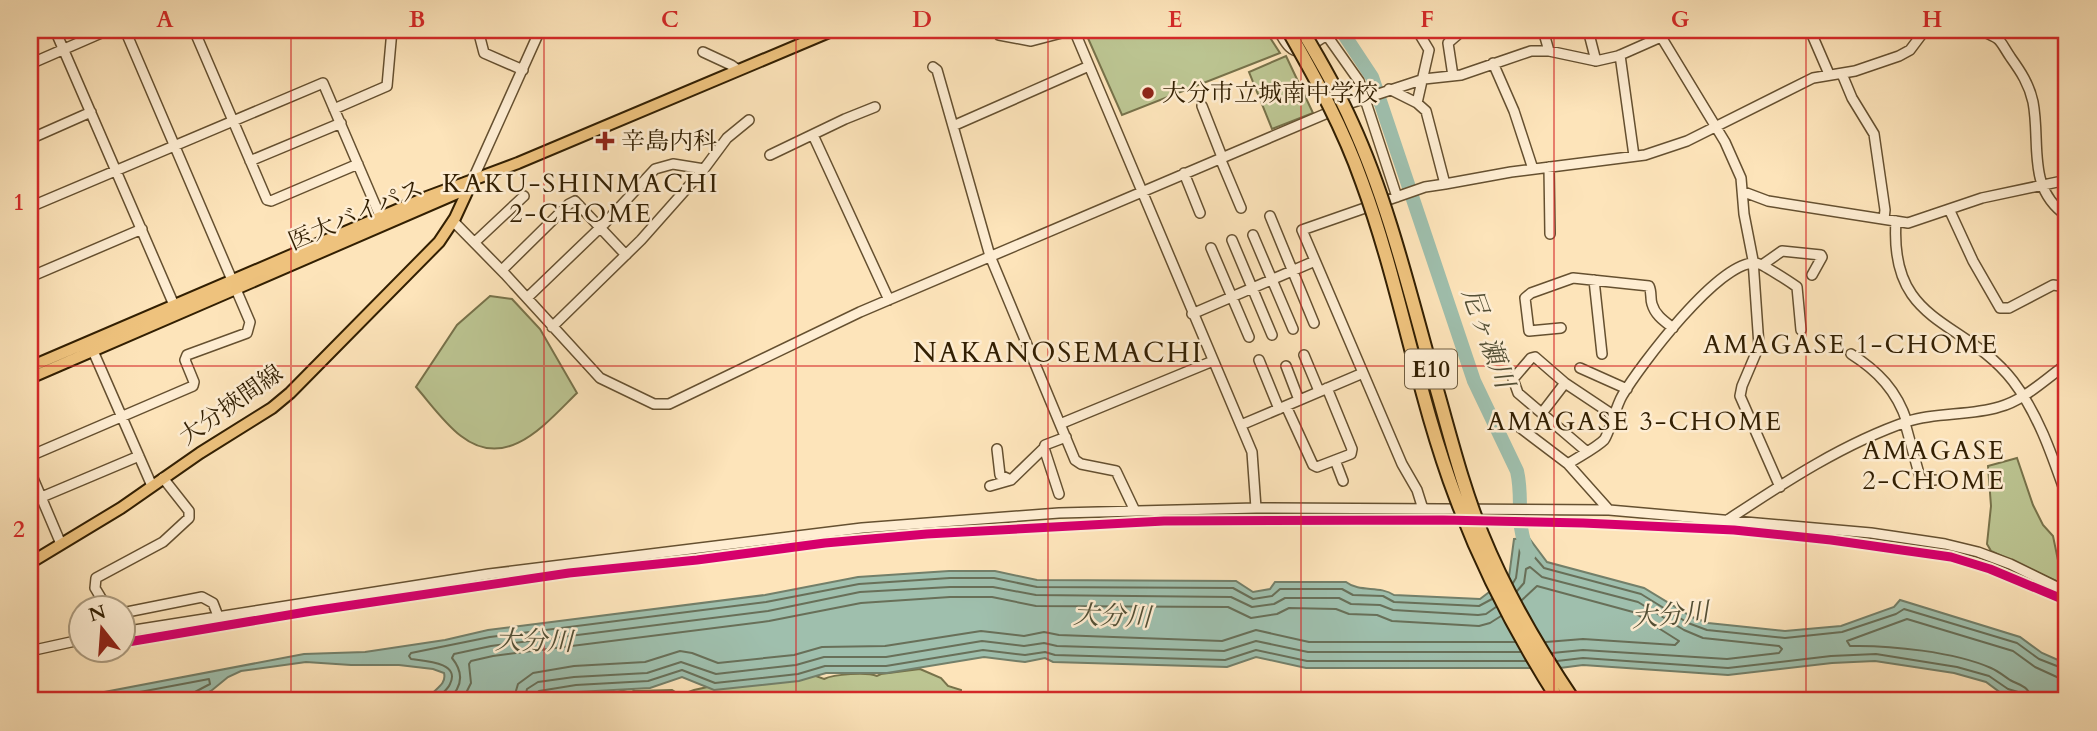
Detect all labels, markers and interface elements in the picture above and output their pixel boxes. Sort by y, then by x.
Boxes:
text: A [156,4,174,35]
text: B [409,4,425,35]
text: C [661,4,679,35]
text: D [912,4,932,35]
text: E [1168,4,1182,35]
text: F [1420,4,1434,35]
text: G [1671,4,1690,35]
text: H [1922,4,1942,35]
place label: 大分市立城南中学校 [1162,77,1378,110]
marker: 大分市立城南中学校 [1140,85,1156,101]
place label: 辛島内科 [621,125,717,158]
marker: 辛島内科 [595,131,615,151]
district label: KAKU-SHINMACHI 2-CHOME [442,166,720,231]
street label: 医大バイパス [283,172,429,258]
text: 1 [13,187,25,218]
water label: 尼ヶ瀬川 [1454,283,1523,396]
district label: AMAGASE 1-CHOME [1703,327,1999,362]
district label: NAKANOSEMACHI [913,334,1203,372]
road number: E10 [1405,350,1457,388]
street label: 大分挾間線 [172,357,290,453]
district label: AMAGASE 3-CHOME [1487,404,1783,439]
district label: AMAGASE 2-CHOME [1862,433,2006,498]
text: 2 [13,514,25,545]
north arrow [66,594,136,664]
water label: 大分川 [1630,594,1713,636]
water label: 大分川 [1072,597,1155,635]
text: N [86,599,109,629]
water label: 大分川 [495,623,576,659]

